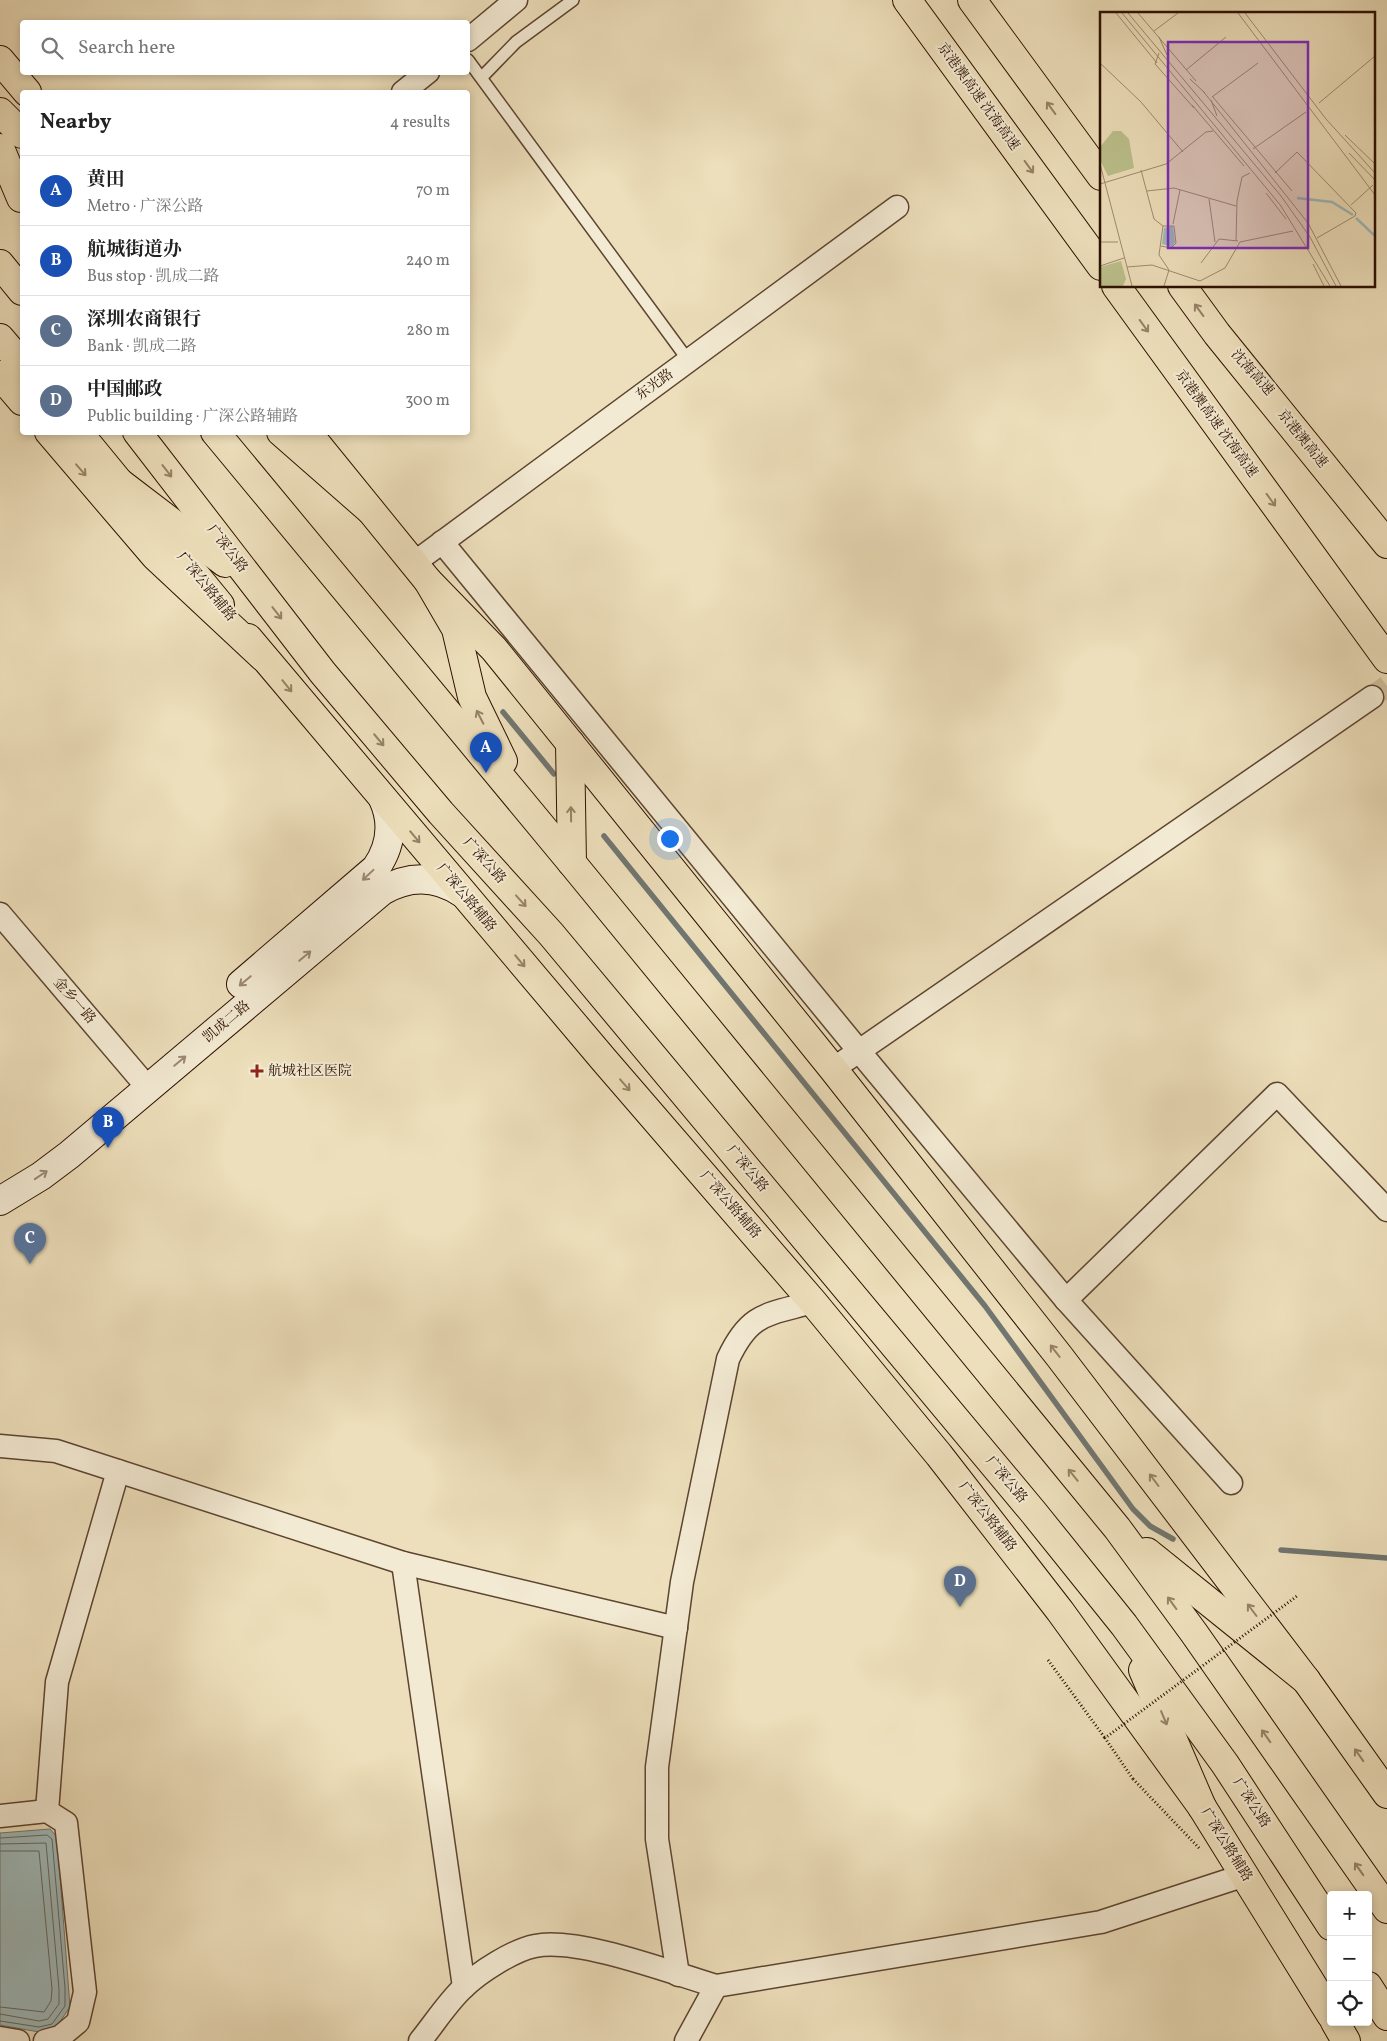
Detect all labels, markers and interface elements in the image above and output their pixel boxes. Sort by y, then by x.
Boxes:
inset map [1100,12,1374,288]
search box [20,20,470,75]
icon: search [38,34,66,62]
text: Search here [78,35,175,61]
street label: 京港澳高速 沈海高速 [932,39,1024,155]
one-way arrow [1046,101,1056,115]
text: Nearby [40,108,111,137]
text: 4 results [390,112,450,134]
one-way arrow [1024,160,1034,174]
text: 黄田 [87,167,125,193]
text: A [50,180,62,202]
text: 70 m [416,180,450,202]
text: Metro · 广深公路 [87,196,204,218]
text: 航城街道办 [87,237,182,263]
text: B [51,250,61,272]
text: 240 m [406,250,450,272]
text: Bus stop · 凯成二路 [87,266,220,288]
one-way arrow [1194,303,1204,317]
text: 深圳农商银行 [87,307,201,333]
one-way arrow [1139,319,1149,333]
text: C [51,320,61,342]
text: 280 m [406,320,450,342]
text: Bank · 凯成二路 [87,336,197,358]
street label: 沈海高速 [1226,346,1278,400]
street label: 东光路 [632,365,678,405]
street label: 京港澳高速 沈海高速 [1170,366,1262,482]
text: 中国邮政 [87,377,163,403]
text: D [50,390,62,412]
text: 300 m [405,390,450,412]
text: Public building · 广深公路辅路 [87,406,298,428]
street label: 京港澳高速 [1273,406,1331,472]
one-way arrow [75,463,86,476]
one-way arrow [161,464,172,477]
one-way arrow [1266,493,1276,507]
street label: 广深公路 [202,521,252,577]
street label: 广深公路辅路 [172,548,240,626]
one-way arrow [271,607,282,620]
one-way arrow [282,680,293,693]
one-way arrow [475,710,485,725]
pin: A [470,732,502,773]
one-way arrow [373,733,385,746]
one-way arrow [566,806,576,822]
your location [657,826,683,852]
one-way arrow [409,831,420,844]
street label: 广深公路 [458,834,510,888]
street label: 广深公路辅路 [432,860,500,936]
one-way arrow [362,869,375,881]
one-way arrow [515,894,527,907]
one-way arrow [298,950,311,961]
one-way arrow [514,954,525,967]
street label: 金乡一路 [48,974,100,1028]
one-way arrow [239,975,252,986]
street label: 凯成二路 [199,997,255,1047]
one-way arrow [174,1055,187,1066]
place label: 航城社区医院 [268,1062,352,1081]
marker: 航城社区医院 [250,1064,264,1078]
one-way arrow [620,1078,631,1091]
pin: B [92,1107,124,1148]
street label: 广深公路 [722,1141,772,1197]
street label: 广深公路辅路 [695,1167,765,1243]
one-way arrow [34,1170,48,1180]
pin: C [14,1223,46,1264]
one-way arrow [1050,1345,1061,1358]
street label: 广深公路 [981,1452,1031,1508]
one-way arrow [1068,1468,1079,1481]
one-way arrow [1148,1474,1159,1487]
street label: 广深公路辅路 [954,1478,1020,1556]
pin: D [944,1566,976,1607]
one-way arrow [1167,1596,1177,1610]
one-way arrow [1247,1603,1257,1617]
one-way arrow [1159,1710,1169,1725]
one-way arrow [1261,1729,1271,1743]
one-way arrow [1354,1748,1364,1762]
street label: 广深公路 [1228,1774,1274,1832]
street label: 广深公路辅路 [1196,1804,1256,1886]
one-way arrow [1354,1862,1364,1876]
map controls [1327,1891,1372,2026]
button: + [1327,1891,1372,1936]
button: − [1327,1936,1372,1981]
button: locate [1327,1981,1372,2026]

